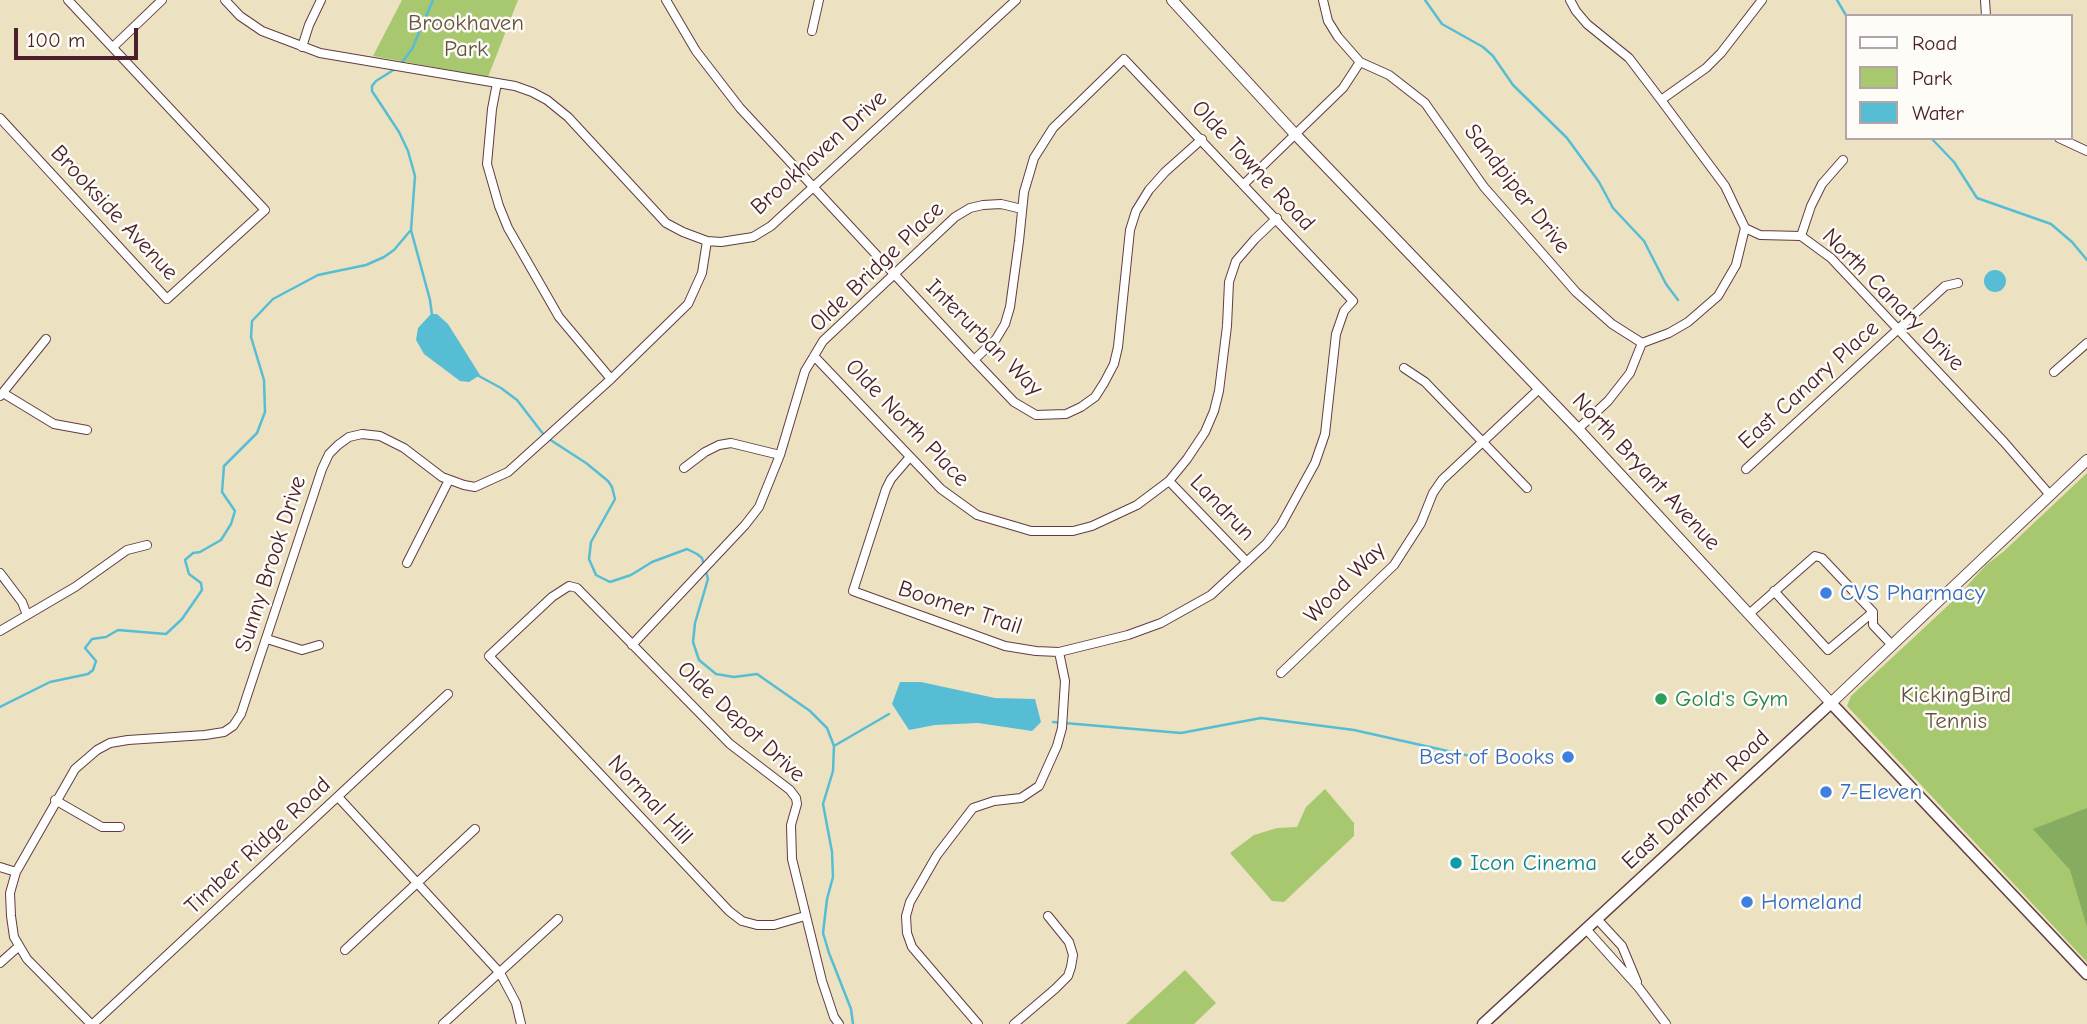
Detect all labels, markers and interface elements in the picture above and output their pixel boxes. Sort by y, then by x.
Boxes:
park label: Brookhaven Park [408,9,524,63]
scale bar [18,14,142,58]
legend [1846,14,2073,140]
text: 100 m [27,28,85,52]
text: Road [1912,31,1957,55]
text: Park [1912,66,1952,90]
street label: Brookhaven Drive [745,85,893,221]
street label: Olde Towne Road [1185,95,1321,237]
text: Water [1912,101,1964,125]
street label: Sandpiper Drive [1458,119,1576,259]
street label: Brookside Avenue [44,140,184,286]
street label: Olde Bridge Place [804,196,950,338]
street label: North Canary Drive [1816,223,1970,377]
street label: Interurban Way [920,274,1048,402]
street label: East Canary Place [1733,315,1885,455]
street label: Olde North Place [839,353,975,493]
street label: North Bryant Avenue [1566,388,1726,556]
street label: Landrun [1184,469,1260,547]
street label: Sunny Brook Drive [230,472,312,656]
street label: Wood Way [1299,537,1391,629]
street label: Boomer Trail [894,575,1026,641]
place label: CVS Pharmacy [1840,579,1985,607]
marker: CVS Pharmacy [1818,585,1834,601]
street label: Olde Depot Drive [671,656,811,788]
park label: KickingBird Tennis [1901,681,2011,735]
place label: Gold's Gym [1675,685,1788,713]
marker: Gold's Gym [1653,691,1669,707]
street label: East Danforth Road [1616,724,1776,876]
place label: Best of Books [1419,743,1554,771]
marker: Best of Books [1560,749,1576,765]
street label: Normal Hill [602,750,698,850]
street label: Timber Ridge Road [179,771,337,921]
place label: 7-Eleven [1840,778,1922,806]
marker: 7-Eleven [1818,784,1834,800]
place label: Icon Cinema [1470,849,1597,877]
marker: Icon Cinema [1448,855,1464,871]
place label: Homeland [1761,888,1862,916]
marker: Homeland [1739,894,1755,910]

